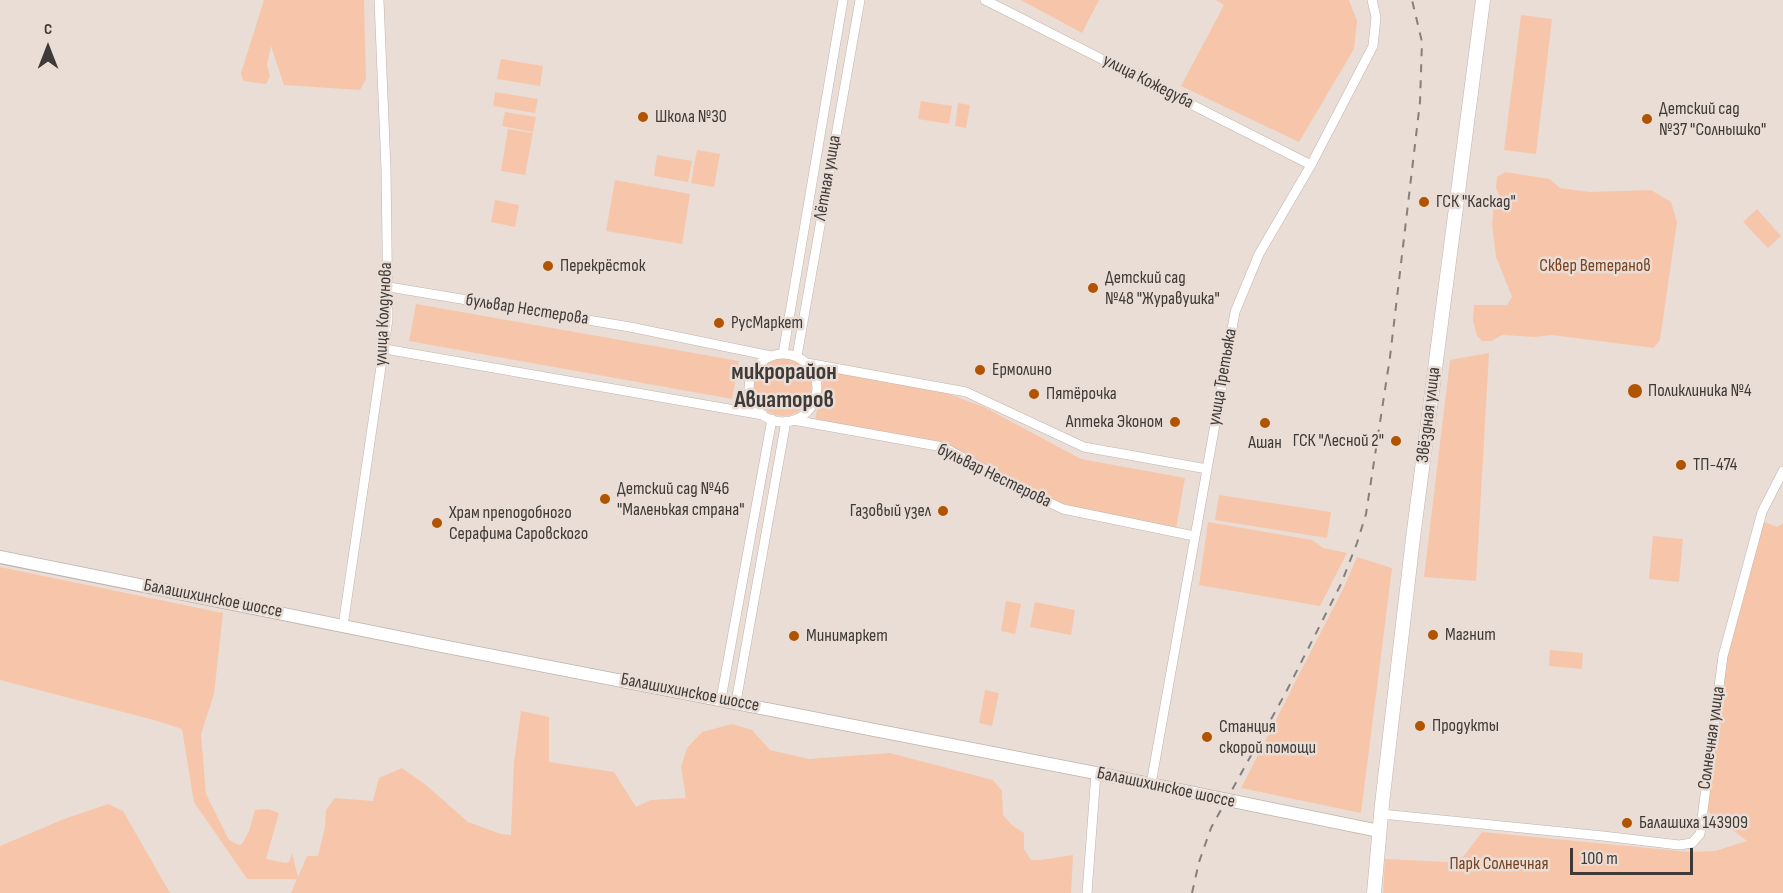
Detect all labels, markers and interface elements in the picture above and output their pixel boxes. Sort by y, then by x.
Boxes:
north arrow [18,18,78,78]
text: С [44,20,52,39]
street label: улица Кожедуба [1099,50,1197,114]
place label: Детский сад №37 "Солнышко" [1659,98,1766,140]
place label: Школа №30 [655,106,727,128]
marker: Школа №30 [636,110,650,124]
marker: Детский сад №37 "Солнышко" [1640,112,1654,126]
street label: Лётная улица [810,134,846,222]
place label: ГСК "Каскад" [1436,191,1516,213]
marker: ГСК "Каскад" [1417,195,1431,209]
place label: Перекрёсток [560,255,645,277]
park label: Сквер Ветеранов [1539,255,1651,277]
marker: Перекрёсток [541,259,555,273]
street label: улица Колдунова [371,262,397,366]
place label: Детский сад №48 "Журавушка" [1105,267,1220,310]
marker: Детский сад №48 "Журавушка" [1086,281,1100,295]
street label: бульвар Нестерова [464,290,590,330]
place label: РусМаркет [731,312,803,334]
marker: РусМаркет [712,316,726,330]
street label: улица Третьяка [1204,327,1242,427]
district label: микрорайон Авиаторов [731,359,837,415]
place label: Ермолино [992,359,1052,381]
marker: Ермолино [973,363,987,377]
street label: Звёздная улица [1412,366,1446,464]
place label: Поликлиника №4 [1648,380,1752,402]
marker: Поликлиника №4 [1626,382,1644,400]
place label: Пятёрочка [1046,383,1117,405]
marker: Пятёрочка [1027,387,1041,401]
place label: Аптека Эконом [1066,411,1163,433]
marker: Аптека Эконом [1168,415,1182,429]
marker: Ашан [1258,416,1272,430]
place label: ГСК "Лесной 2" [1293,430,1384,452]
place label: Ашан [1248,432,1282,454]
marker: ГСК "Лесной 2" [1389,434,1403,448]
street label: бульвар Нестерова [934,439,1054,513]
place label: ТП-474 [1693,454,1737,476]
marker: ТП-474 [1674,458,1688,472]
place label: Детский сад №46 "Маленькая страна" [617,478,744,520]
marker: Детский сад №46 "Маленькая страна" [598,492,612,506]
place label: Газовый узел [850,500,931,522]
place label: Храм преподобного Серафима Саровского [449,502,588,544]
marker: Газовый узел [936,504,950,518]
marker: Храм преподобного Серафима Саровского [430,516,444,530]
street label: Балашихинское шоссе [142,575,284,623]
place label: Магнит [1445,624,1496,646]
place label: Минимаркет [806,625,888,647]
marker: Магнит [1426,628,1440,642]
marker: Минимаркет [787,629,801,643]
street label: Балашихинское шоссе [619,669,761,717]
street label: Солнечная улица [1694,685,1730,791]
place label: Продукты [1432,715,1499,737]
place label: Станция скорой помощи [1219,716,1316,758]
marker: Продукты [1413,719,1427,733]
marker: Станция скорой помощи [1200,730,1214,744]
street label: Балашихинское шоссе [1095,763,1237,813]
place label: Балашиха 143909 [1639,812,1748,834]
marker: Балашиха 143909 [1620,816,1634,830]
scale bar [1573,836,1696,874]
text: 100 m [1581,848,1618,869]
park label: Парк Солнечная [1449,853,1549,875]

